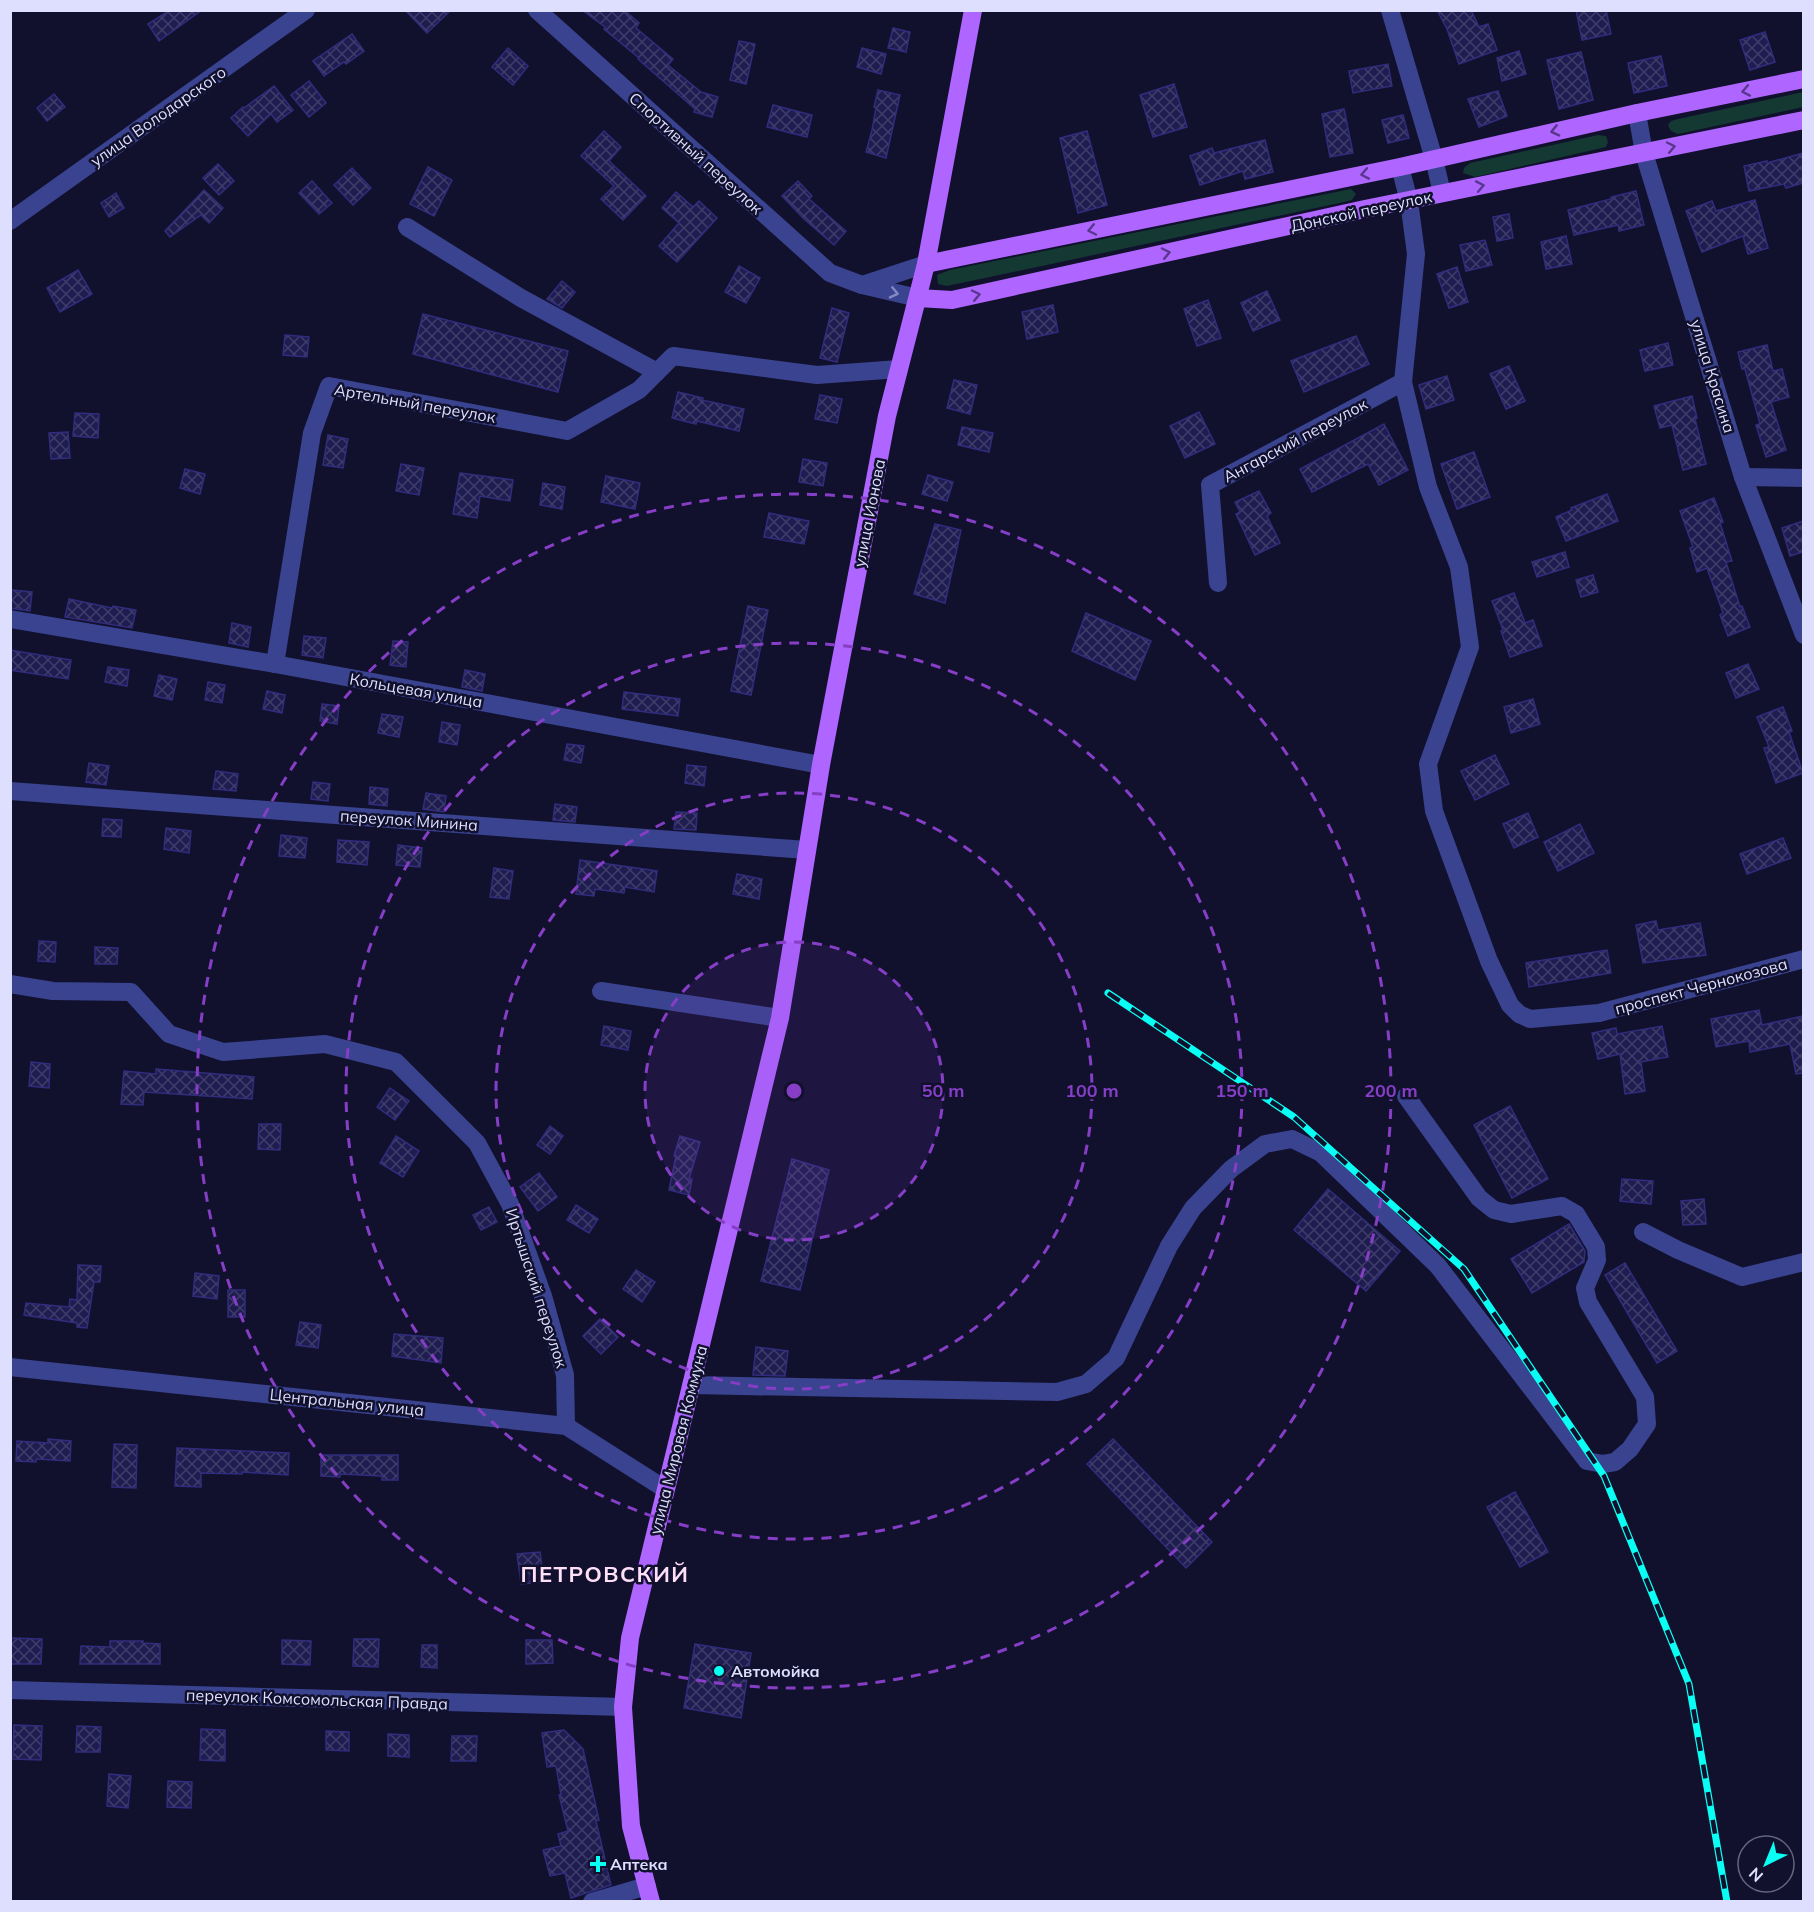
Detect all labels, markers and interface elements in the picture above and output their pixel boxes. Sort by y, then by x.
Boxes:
street label: улица Володарского [86,62,230,170]
one-way arrow [1741,84,1751,97]
street label: Спортивный переулок [625,88,767,219]
one-way arrow [1551,124,1561,137]
one-way arrow [1666,141,1676,154]
one-way arrow [1360,167,1370,180]
one-way arrow [1475,180,1485,193]
street label: Донской переулок [1289,186,1434,236]
one-way arrow [1087,223,1097,236]
one-way arrow [1161,247,1171,260]
one-way arrow [889,285,899,298]
one-way arrow [971,289,981,302]
street label: улица Красина [1686,317,1740,435]
street label: Артельный переулок [333,379,498,427]
street label: Ангарский переулок [1220,393,1371,486]
street label: улица Ионова [849,457,889,569]
street label: Кольцевая улица [348,668,484,712]
street label: переулок Минина [339,805,479,835]
street label: проспект Чернокозова [1613,953,1789,1019]
text: 50 m [922,1079,964,1102]
text: 100 m [1065,1079,1119,1102]
text: 150 m [1215,1079,1269,1102]
text: 200 m [1364,1079,1418,1102]
centre of rings [784,1081,804,1101]
street label: Иртышский переулок [502,1206,572,1371]
street label: улица Мировая Коммуна [645,1343,711,1537]
street label: Центральная улица [269,1384,425,1420]
district label: ПЕТРОВСКИЙ [521,1560,689,1588]
place label: Автомойка [731,1661,820,1681]
marker: Автомойка [712,1664,726,1678]
street label: переулок Комсомольская Правда [186,1684,448,1714]
north arrow [1736,1834,1796,1894]
place label: Аптека [610,1854,668,1874]
marker: Аптека [591,1857,605,1871]
text: N [1745,1864,1767,1886]

